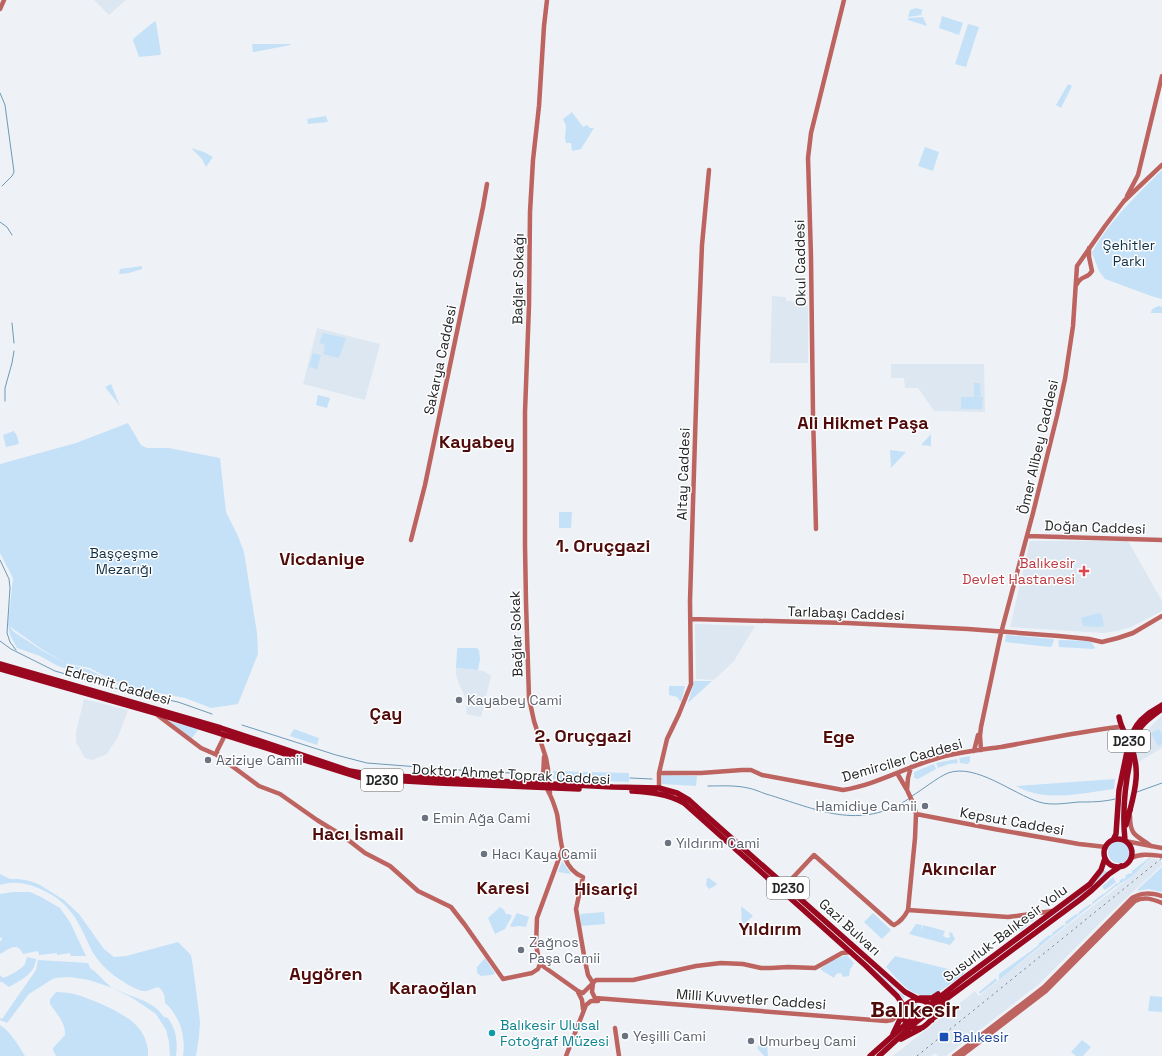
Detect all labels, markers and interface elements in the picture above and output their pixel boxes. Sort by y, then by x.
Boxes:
street label: Okul Caddesi [790,220,810,306]
street label: Bağlar Sokağı [508,233,528,325]
park label: Şehitler Parkı [1103,236,1155,270]
street label: Sakarya Caddesi [420,304,460,416]
street label: Ömer Alibey Caddesi [1014,378,1062,516]
district label: Ali Hikmet Paşa [797,411,929,434]
street label: Altay Caddesi [672,427,694,521]
district label: Kayabey [439,430,515,453]
street label: Doğan Caddesi [1044,516,1146,538]
district label: 1. Oruçgazi [556,534,650,557]
park label: Başçeşme Mezarığı [90,544,159,578]
district label: Vicdaniye [279,547,365,570]
place label: Balıkesir Devlet Hastanesi [962,554,1075,588]
marker: Balıkesir Devlet Hastanesi [1078,565,1090,577]
street label: Bağlar Sokak [505,590,527,678]
street label: Tarlabaşı Caddesi [787,602,905,624]
street label: Edremit Caddesi [63,661,173,709]
place label: Kayabey Cami [467,691,562,709]
marker: Kayabey Cami [454,695,464,705]
district label: Çay [370,702,402,725]
district label: 2. Oruçgazi [534,724,632,747]
district label: Ege [823,725,855,748]
road number: D230 [1108,730,1150,752]
street label: Demirciler Caddesi [840,734,964,786]
place label: Aziziye Camii [216,751,303,769]
marker: Aziziye Camii [203,755,213,765]
street label: Doktor Ahmet Toprak Caddesi [411,760,611,788]
road number: D230 [361,769,403,791]
place label: Hamidiye Camii [815,797,917,815]
marker: Hamidiye Camii [920,801,930,811]
street label: Kepsut Caddesi [958,803,1066,839]
place label: Emin Ağa Cami [433,809,530,827]
marker: Emin Ağa Cami [420,813,430,823]
district label: Hacı İsmail [312,822,404,845]
place label: Yıldırım Cami [676,834,760,852]
marker: Yıldırım Cami [663,838,673,848]
place label: Hacı Kaya Camii [492,845,597,863]
marker: Hacı Kaya Camii [479,849,489,859]
district label: Akıncılar [921,857,997,880]
district label: Karesi [476,876,530,899]
district label: Hisariçi [574,877,638,900]
road number: D230 [767,877,809,899]
street label: Susurluk-Balıkesir Yolu [939,880,1071,986]
street label: Gazi Bulvarı [815,895,885,959]
district label: Yıldırım [739,917,802,940]
place label: Zağnos Paşa Camii [529,933,600,967]
marker: Zağnos Paşa Camii [516,945,526,955]
district label: Aygören [289,962,363,985]
district label: Karaoğlan [389,976,477,999]
street label: Milli Kuvvetler Caddesi [675,985,827,1013]
district label: Balıkesir [870,995,960,1023]
place label: Balıkesir Ulusal Fotoğraf Müzesi [500,1016,609,1050]
place label: Yeşilli Cami [633,1027,706,1045]
marker: Balıkesir Ulusal Fotoğraf Müzesi [487,1028,497,1038]
place label: Balıkesir [953,1028,1009,1046]
marker: Yeşilli Cami [620,1031,630,1041]
marker: Balıkesir [938,1031,950,1043]
place label: Umurbey Cami [759,1032,856,1050]
marker: Umurbey Cami [746,1036,756,1046]

